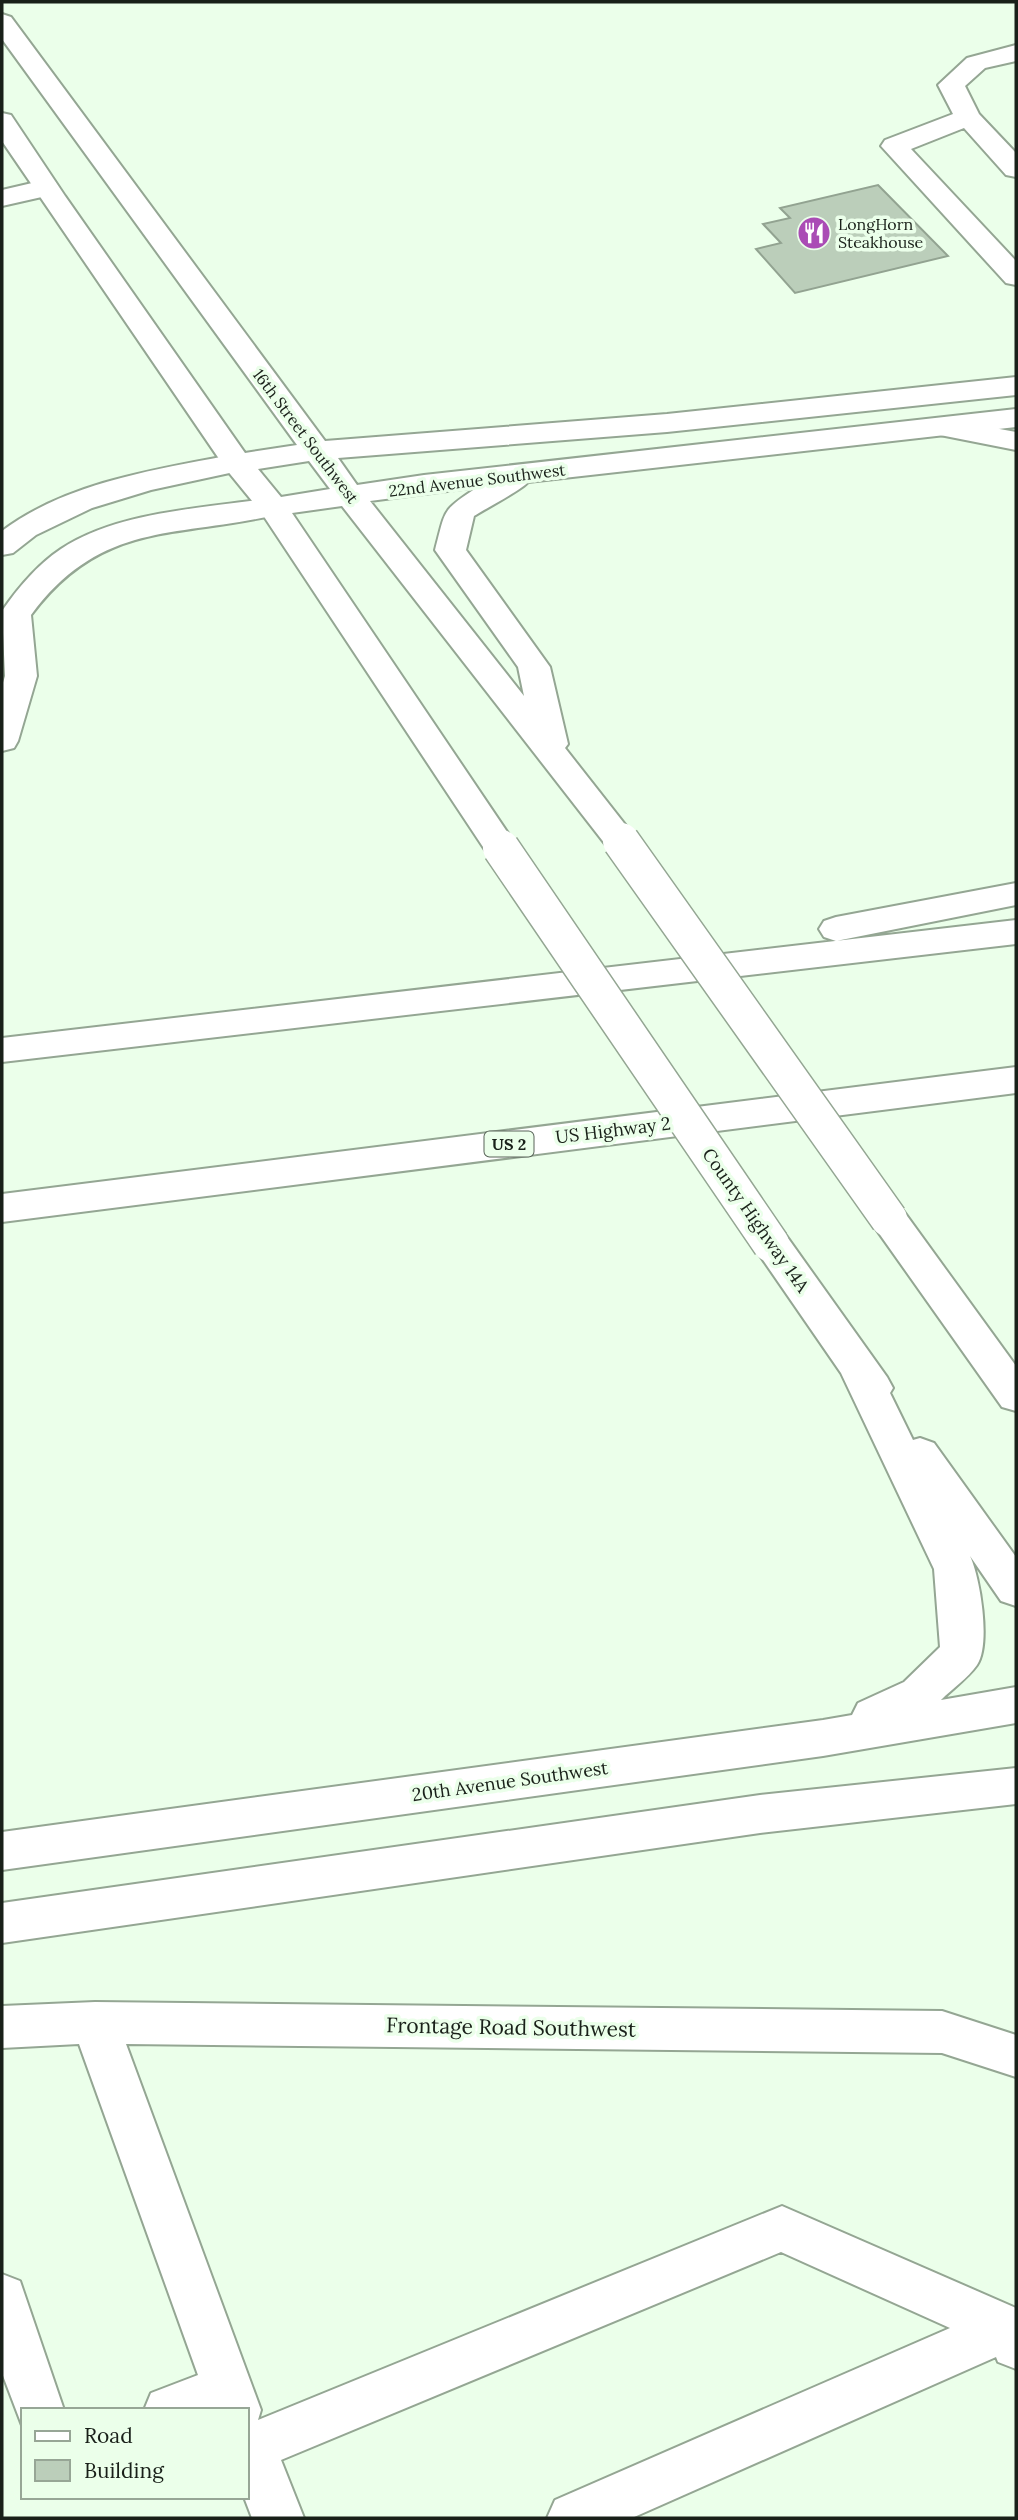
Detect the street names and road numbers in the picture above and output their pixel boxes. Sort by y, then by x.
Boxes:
street label: 16th Street Southwest [249,365,364,508]
street label: 22nd Avenue Southwest [388,459,567,501]
street label: US Highway 2 [554,1112,672,1148]
road number: US 2 [484,1132,534,1156]
street label: County Highway 14A [698,1143,815,1297]
street label: 20th Avenue Southwest [411,1756,609,1806]
street label: Frontage Road Southwest [386,2011,637,2043]

